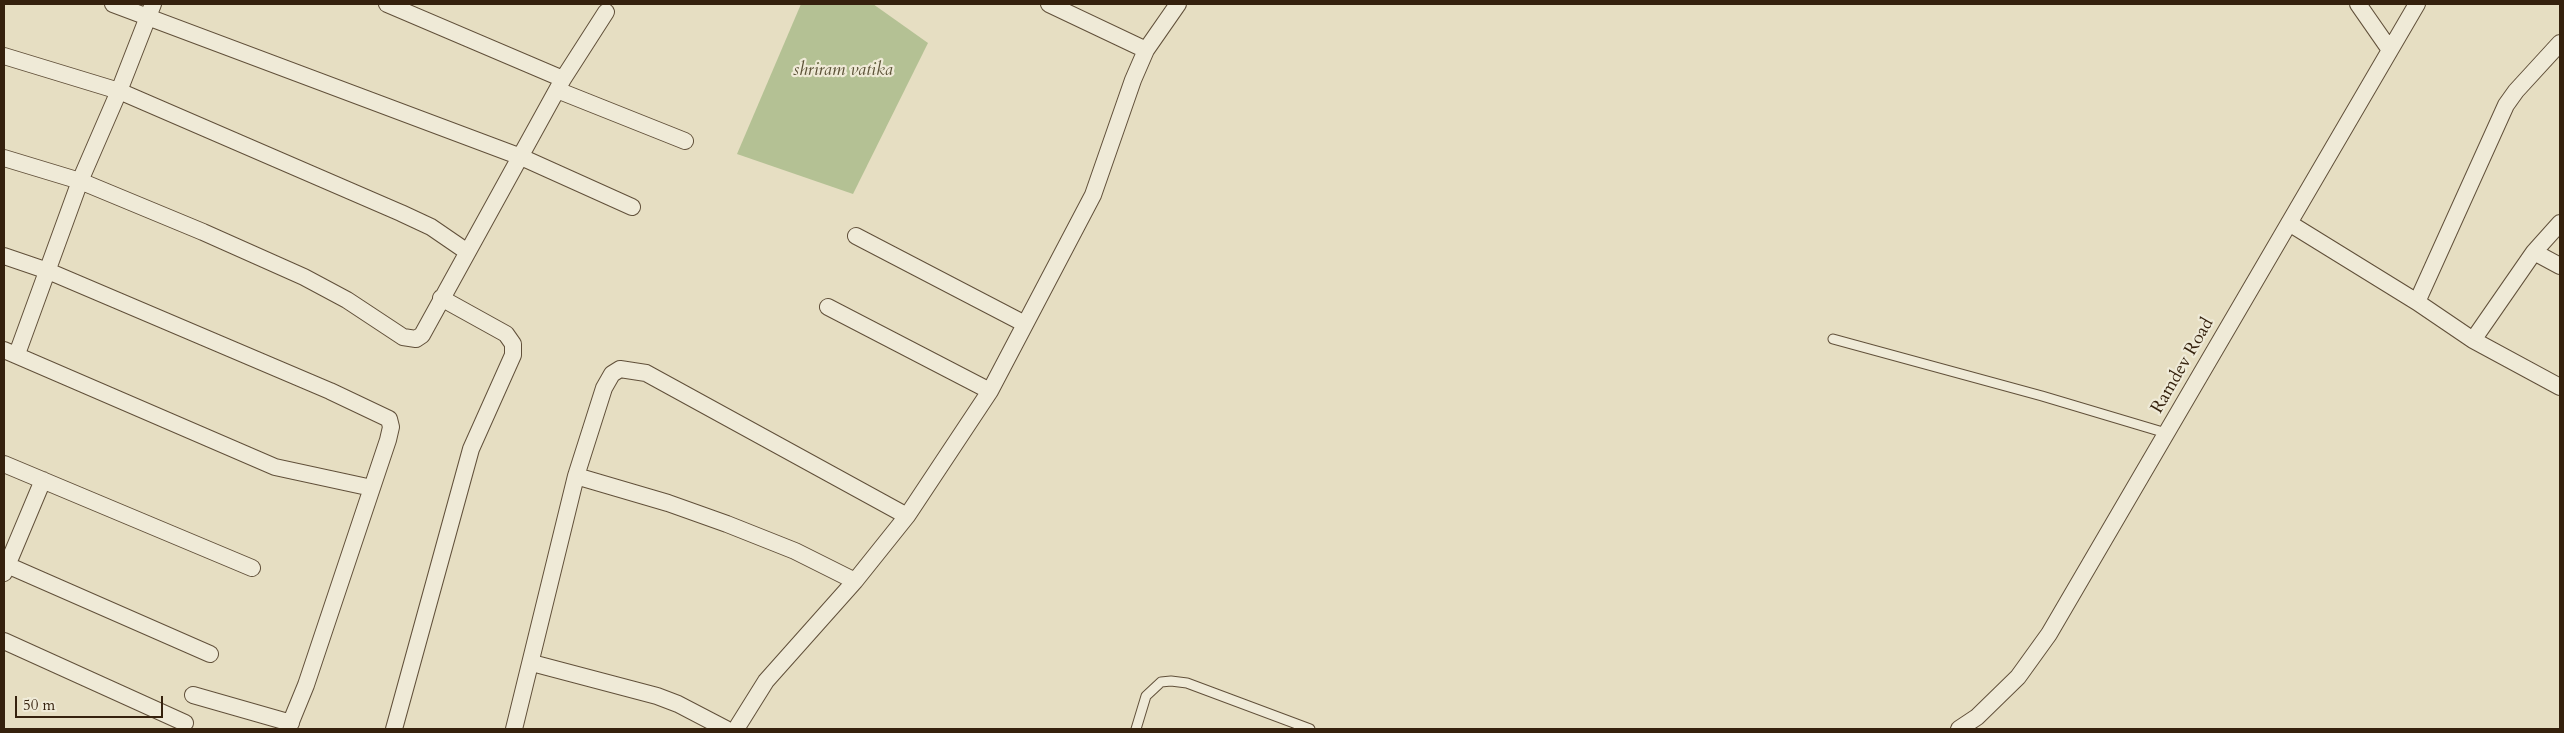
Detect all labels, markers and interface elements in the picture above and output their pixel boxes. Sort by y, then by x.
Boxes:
park label: shriram vatika [793,60,893,82]
street label: Ramdev Road [2147,314,2219,418]
scale bar [18,686,165,718]
text: 50 m [23,695,55,715]

